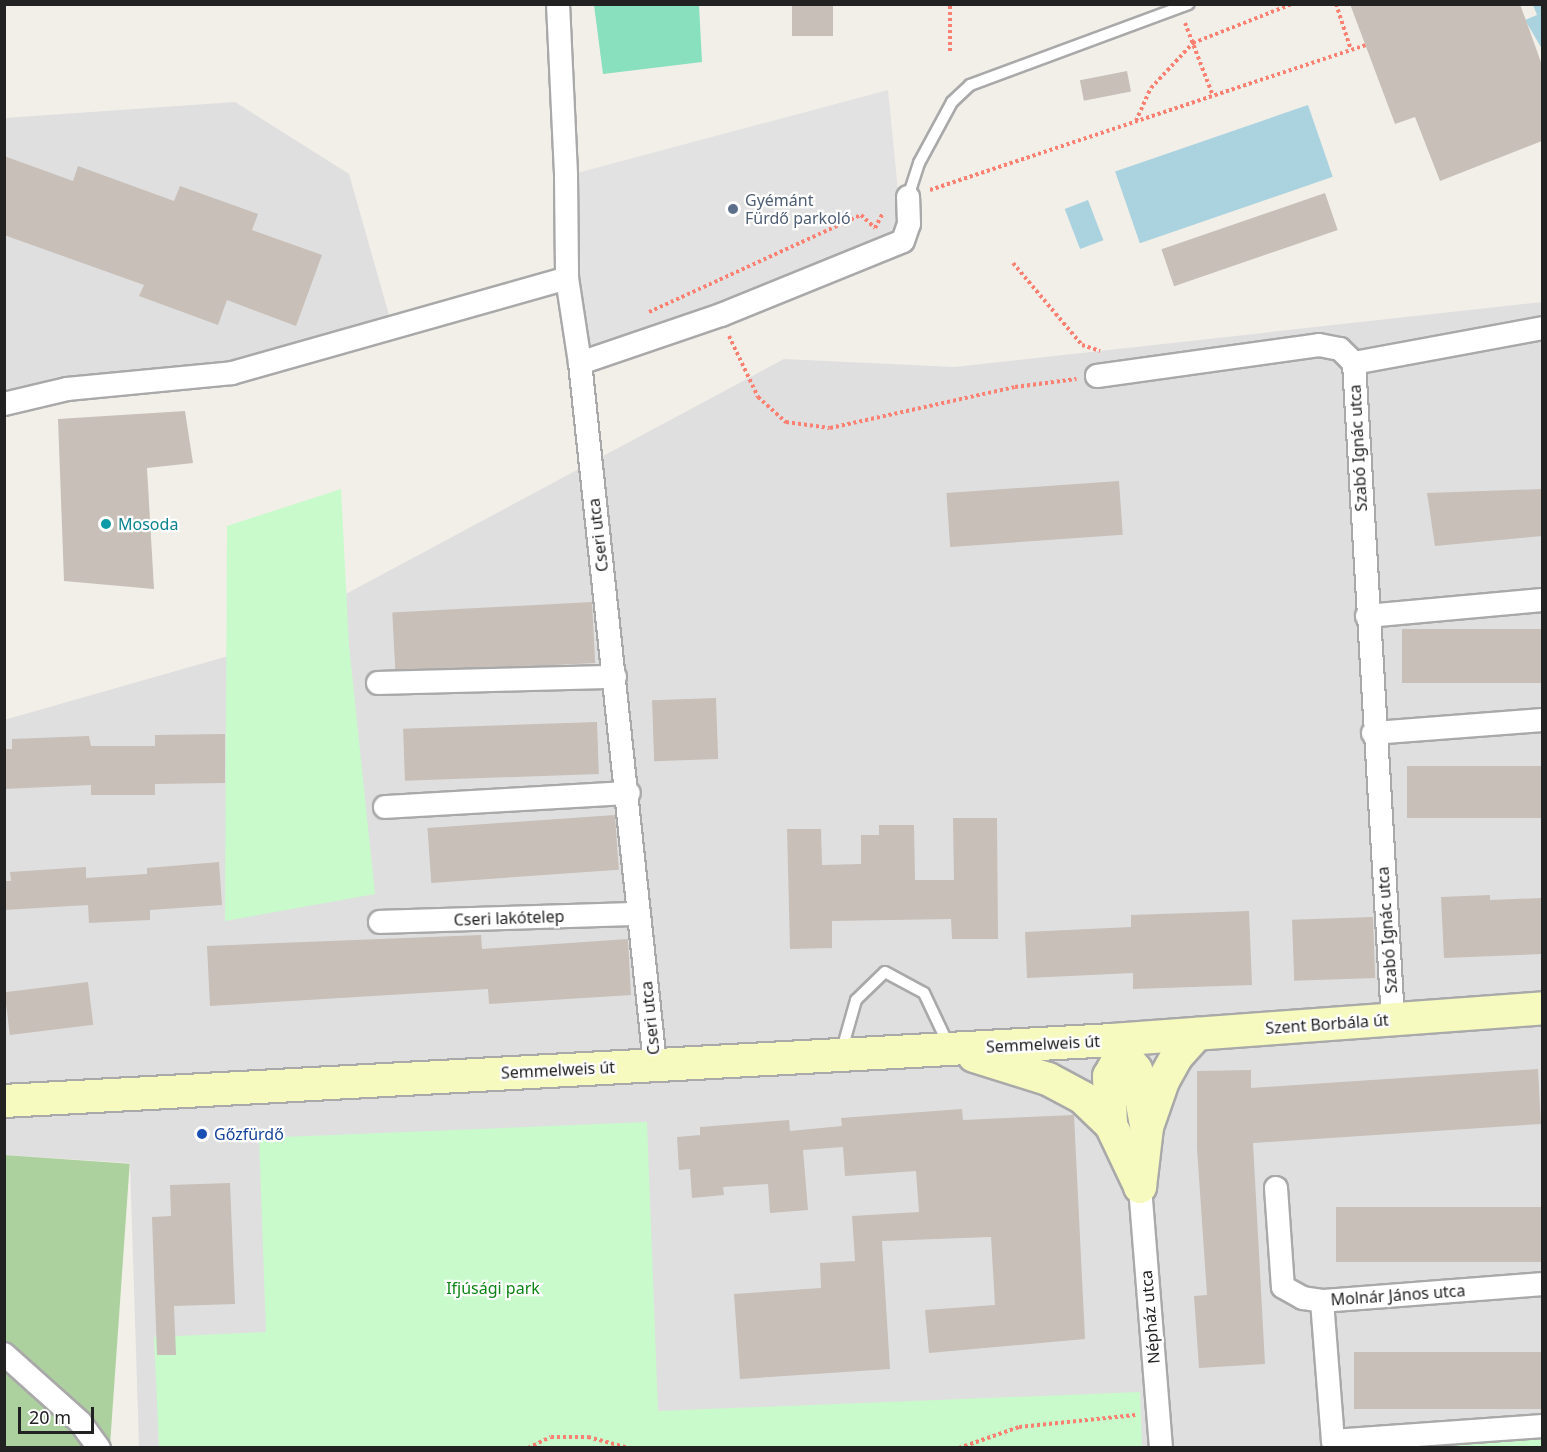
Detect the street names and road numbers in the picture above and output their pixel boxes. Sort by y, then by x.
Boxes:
street label: Szabó Ignác utca [1345,384,1371,512]
street label: Cseri utca [584,497,612,573]
street label: Szabó Ignác utca [1373,866,1401,994]
street label: Cseri lakótelep [453,906,565,930]
street label: Cseri utca [637,980,663,1056]
street label: Szent Borbála út [1265,1010,1389,1038]
street label: Semmelweis út [986,1031,1100,1057]
street label: Semmelweis út [501,1057,615,1083]
street label: Népház utca [1136,1269,1164,1365]
street label: Molnár János utca [1330,1281,1466,1309]

